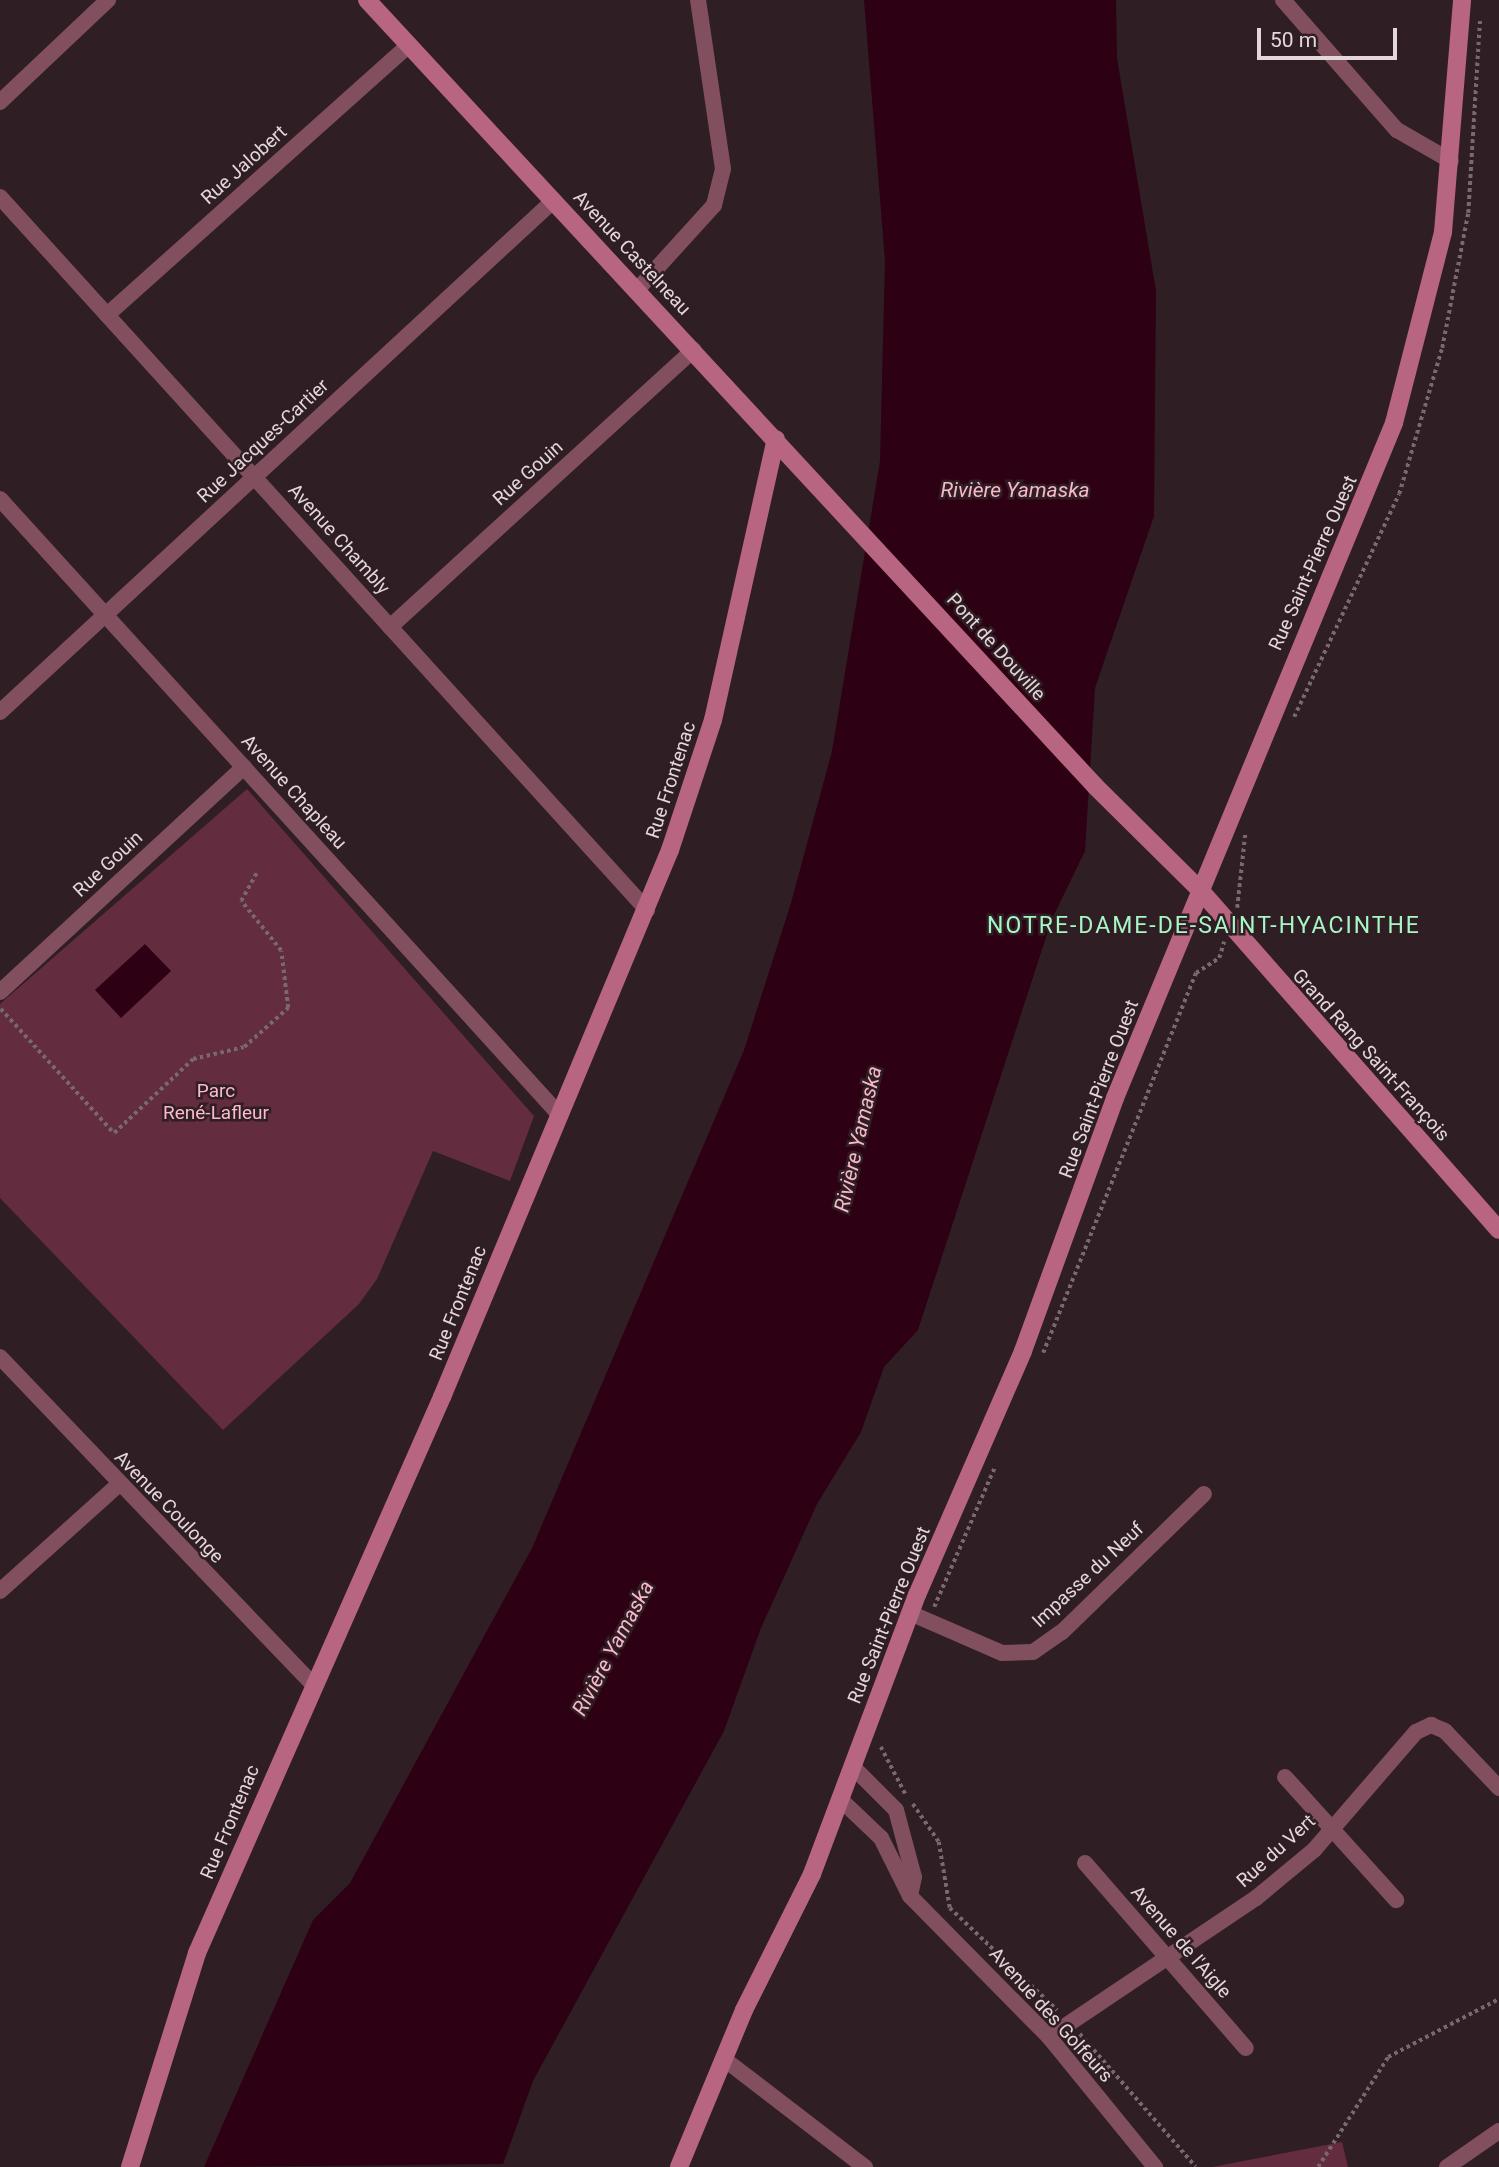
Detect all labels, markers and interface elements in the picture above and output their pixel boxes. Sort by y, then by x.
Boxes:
scale bar [1261,14,1401,58]
text: 50 m [1270,28,1317,52]
street label: Rue Jalobert [197,121,291,209]
street label: Avenue Castelneau [569,186,695,320]
street label: Rue Jacques-Cartier [193,374,333,508]
street label: Rue Gouin [488,436,568,510]
street label: Rue Saint-Pierre Ouest [1264,472,1362,654]
water label: Rivière Yamaska [940,477,1090,503]
street label: Avenue Chambly [283,479,395,599]
street label: Pont de Douville [942,589,1050,705]
street label: Rue Frontenac [641,719,701,841]
street label: Avenue Chapleau [237,730,351,854]
street label: Rue Gouin [69,826,147,902]
district label: NOTRE-DAME-DE-SAINT-HYACINTHE [991,912,1417,940]
street label: Grand Rang Saint-François [1288,964,1454,1146]
street label: Rue Saint-Pierre Ouest [1054,997,1144,1181]
water label: Rivière Yamaska [829,1063,887,1215]
park label: Parc René-Lafleur [163,1080,269,1124]
street label: Rue Frontenac [425,1242,491,1364]
street label: Avenue Coulonge [110,1446,228,1568]
street label: Impasse du Neuf [1028,1518,1148,1632]
street label: Rue Saint-Pierre Ouest [843,1523,935,1707]
water label: Rivière Yamaska [567,1576,659,1720]
street label: Rue Frontenac [196,1761,264,1883]
street label: Rue du Vert [1232,1810,1320,1892]
street label: Avenue de l'Aigle [1126,1881,1236,2003]
street label: Avenue des Golfeurs [984,1943,1118,2087]

